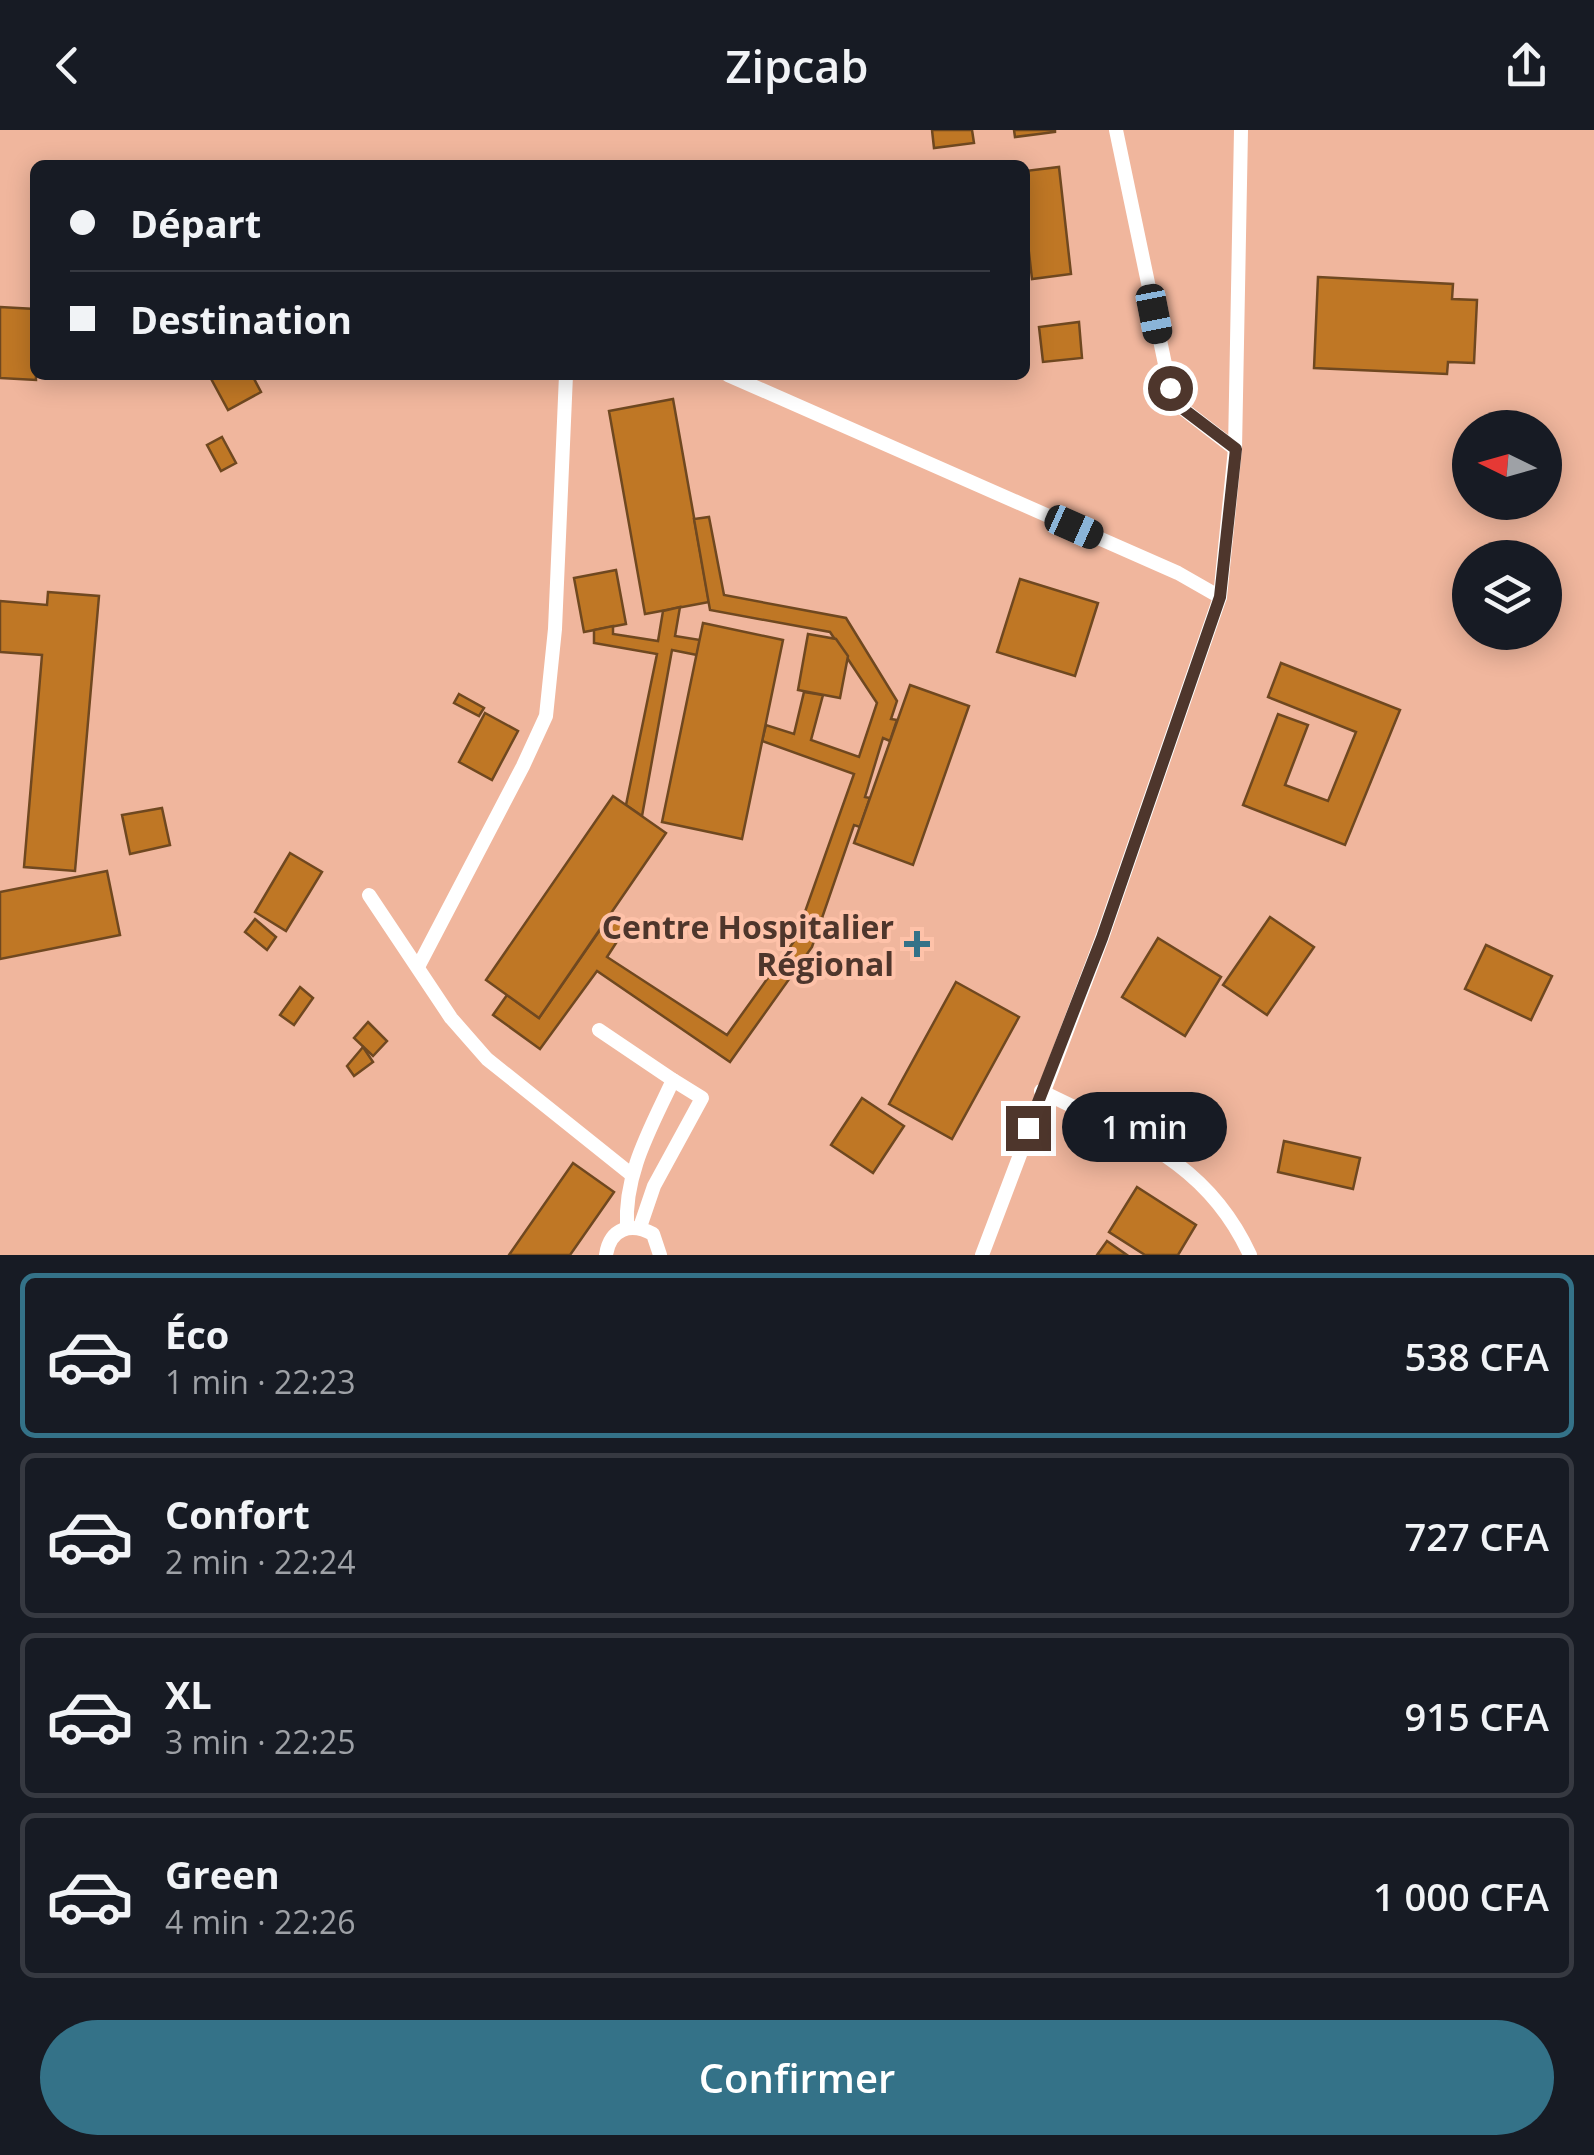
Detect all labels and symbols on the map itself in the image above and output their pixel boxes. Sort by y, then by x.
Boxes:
car [1134,282,1174,346]
route start [1148,366,1193,411]
north arrow [1452,410,1562,520]
car [1040,501,1108,553]
place label: Centre Hospitalier Régional [602,905,894,985]
marker: Centre Hospitalier Régional [904,931,930,957]
callout: 1 min [1063,1093,1228,1163]
route end [1006,1106,1051,1151]

